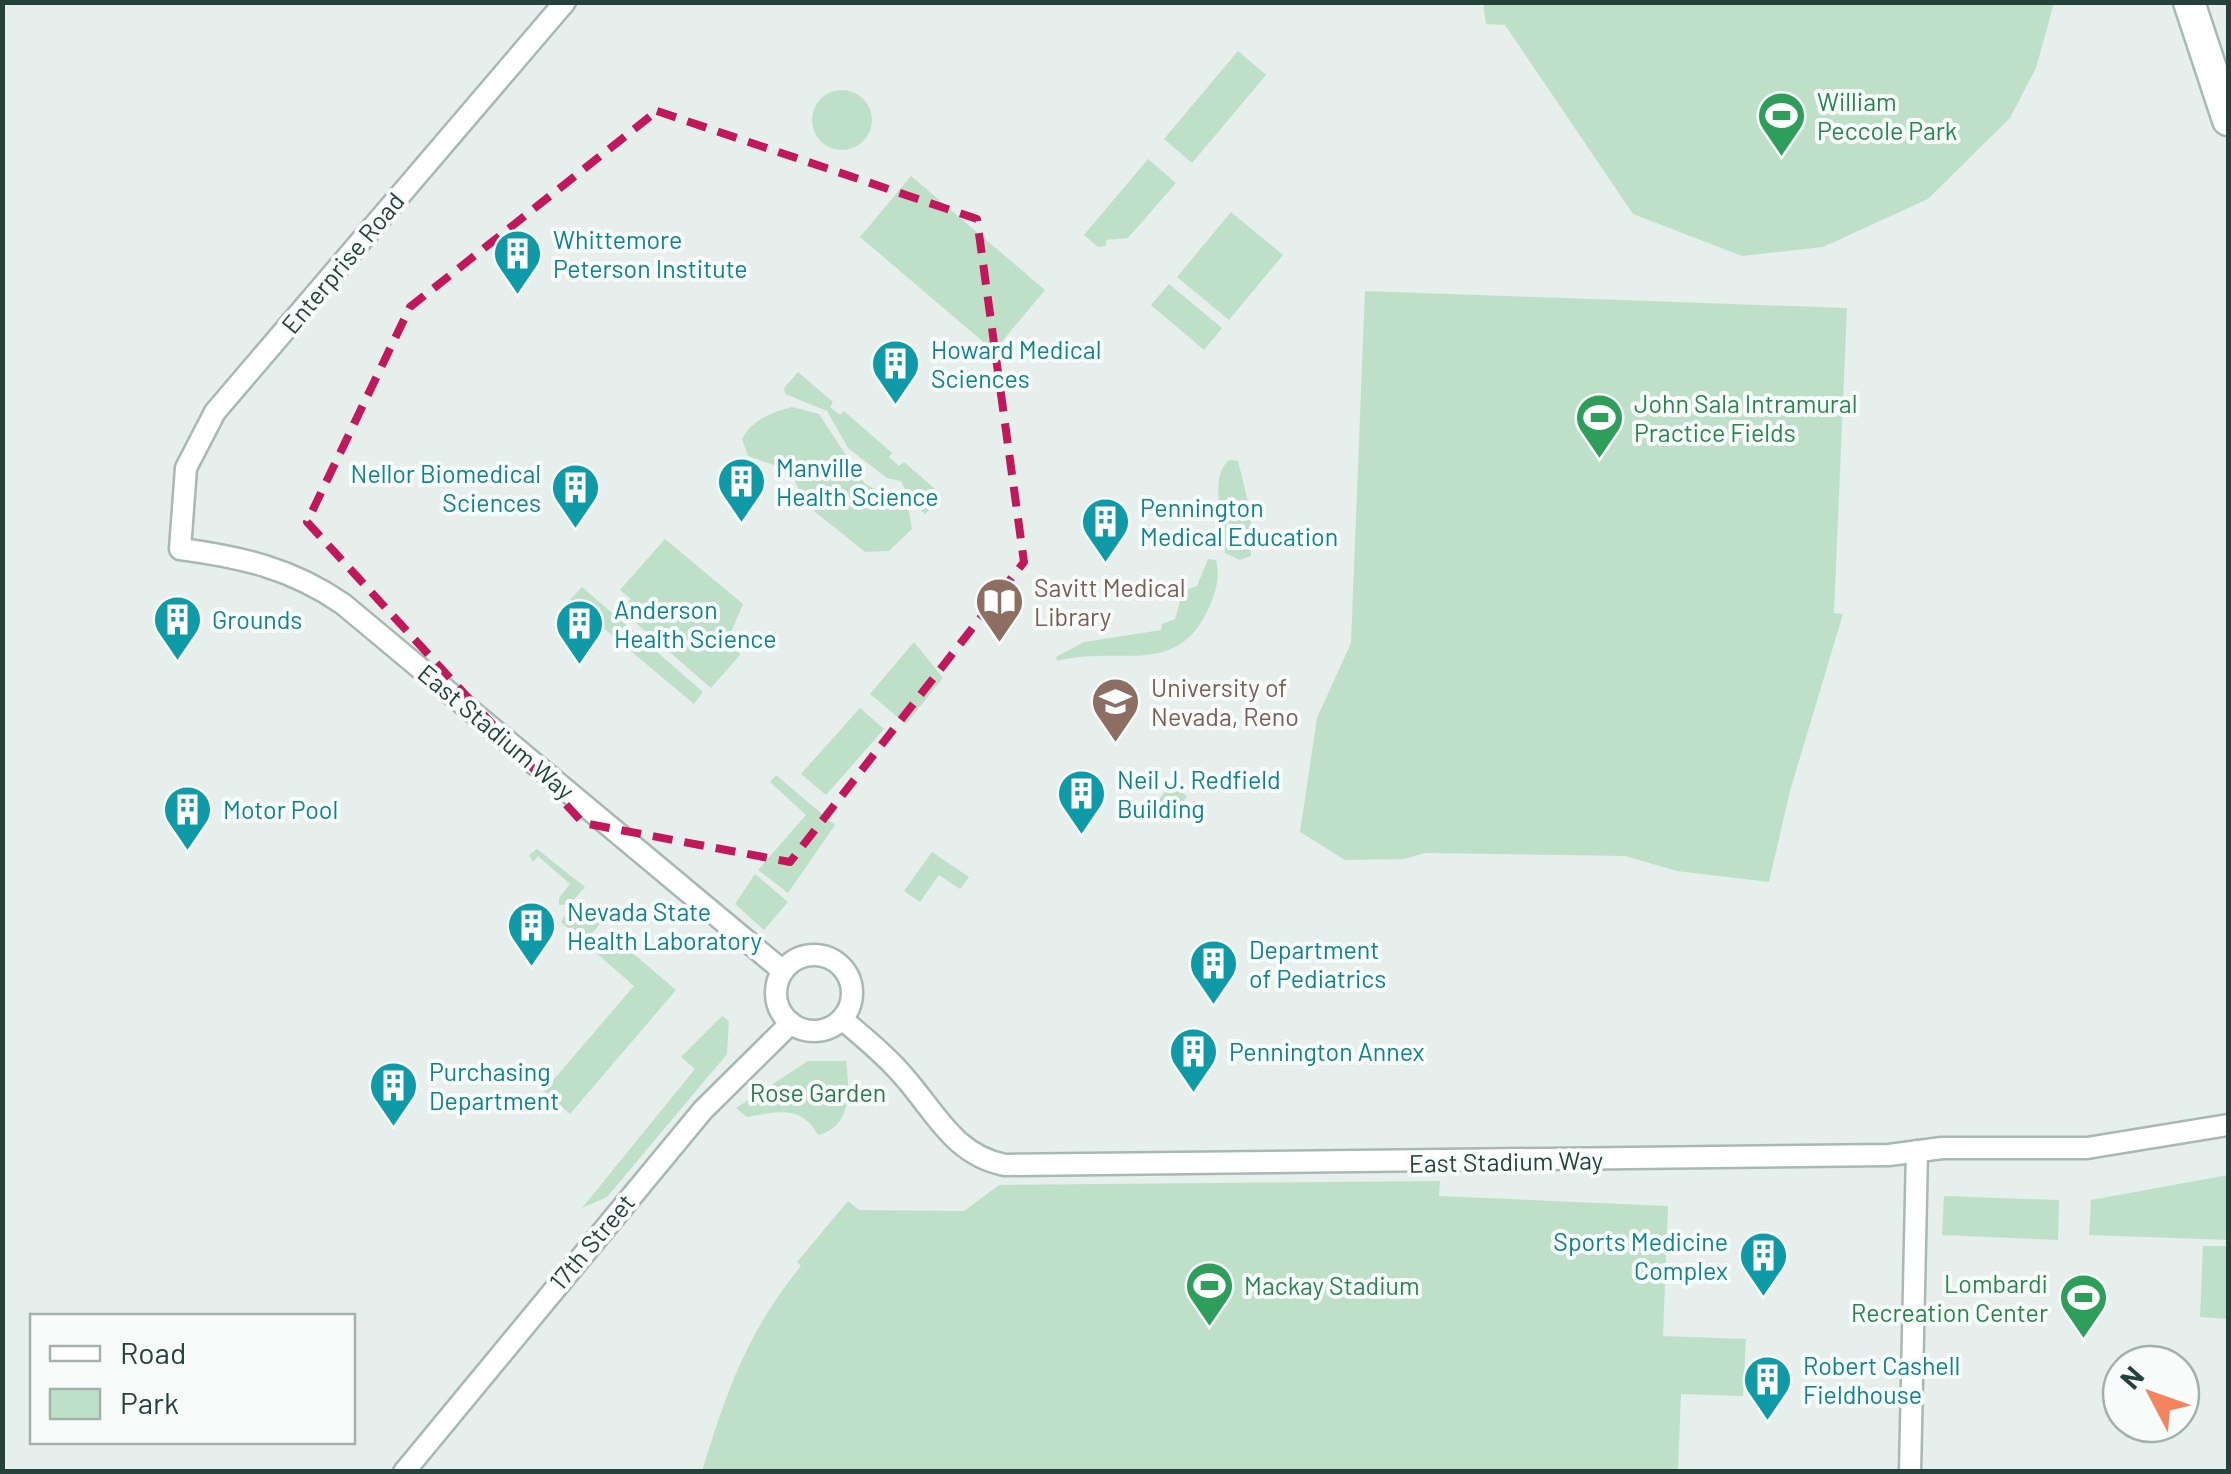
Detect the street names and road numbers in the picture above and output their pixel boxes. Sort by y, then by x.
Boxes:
street label: Enterprise Road [275,186,410,339]
street label: East Stadium Way [413,657,581,805]
street label: East Stadium Way [1408,1144,1603,1178]
street label: 17th Street [542,1187,640,1296]

